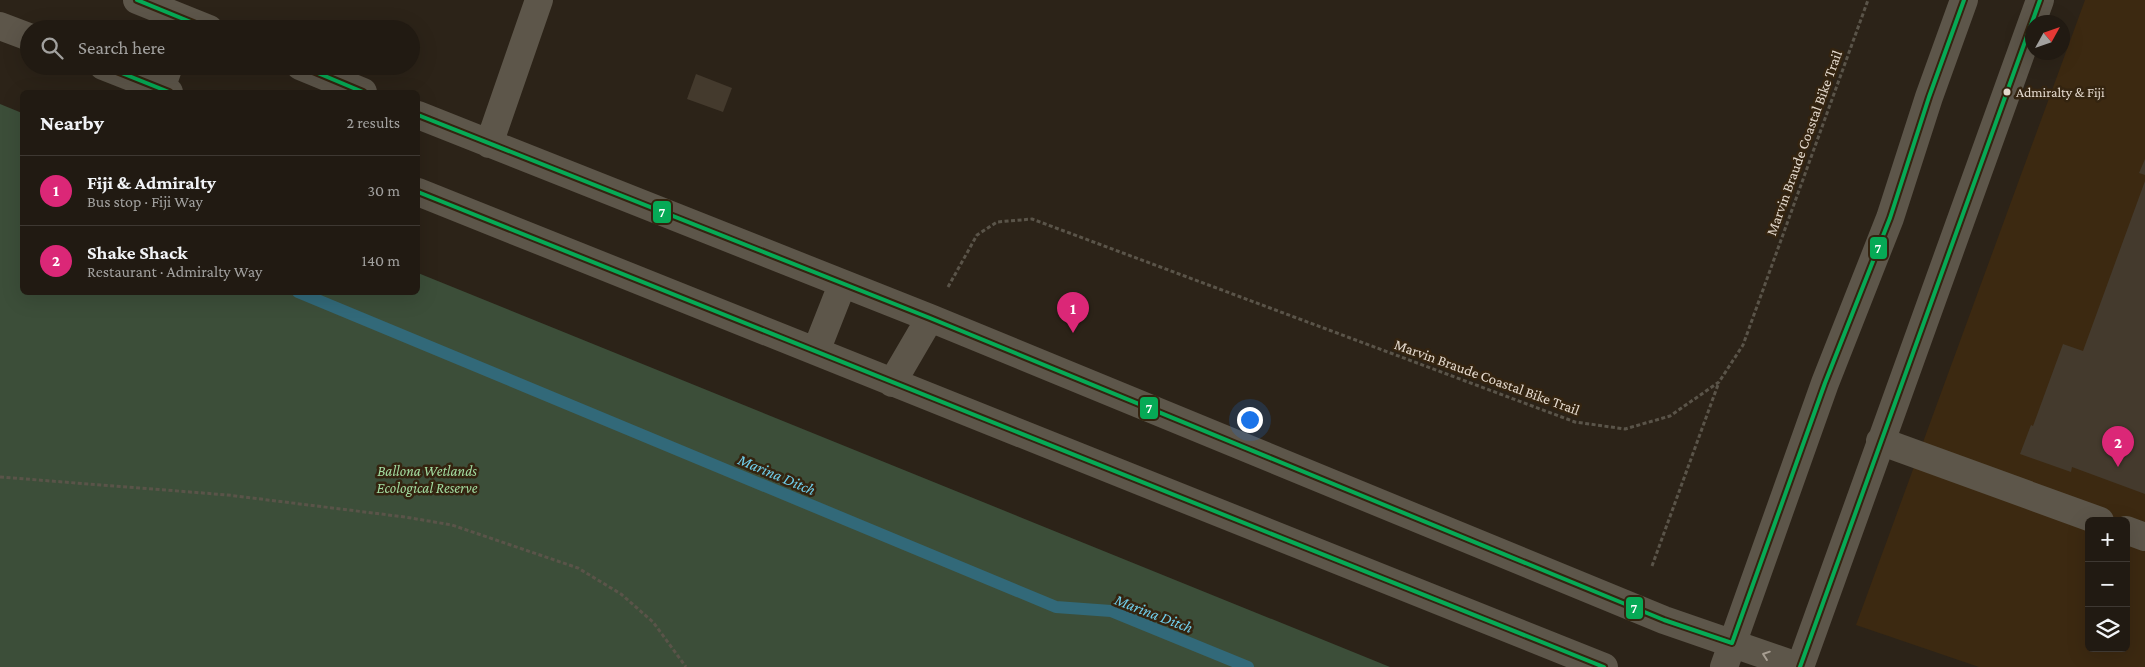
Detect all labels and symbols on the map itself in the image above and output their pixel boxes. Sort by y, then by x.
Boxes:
north arrow [2025,15,2070,60]
street label: Marvin Braude Coastal Bike Trail [1763,48,1845,238]
place label: Admiralty & Fiji [2016,84,2105,101]
marker: Admiralty & Fiji [2002,87,2012,97]
line badge: 7 [652,200,672,224]
text: 7 [659,204,666,220]
line badge: 7 [1869,236,1888,260]
text: 7 [1875,240,1882,256]
pin: 1 [1057,292,1089,333]
street label: Marvin Braude Coastal Bike Trail [1392,336,1582,418]
line badge: 7 [1139,396,1159,420]
text: 7 [1146,400,1153,416]
your location [1237,407,1263,433]
pin: 2 [2102,426,2134,467]
water label: Marina Ditch [735,450,818,498]
park label: Ballona Wetlands Ecological Reserve [377,463,478,497]
water label: Marina Ditch [1111,590,1196,636]
line badge: 7 [1625,596,1644,620]
text: 7 [1631,600,1638,616]
one-way arrow [1762,651,1771,661]

